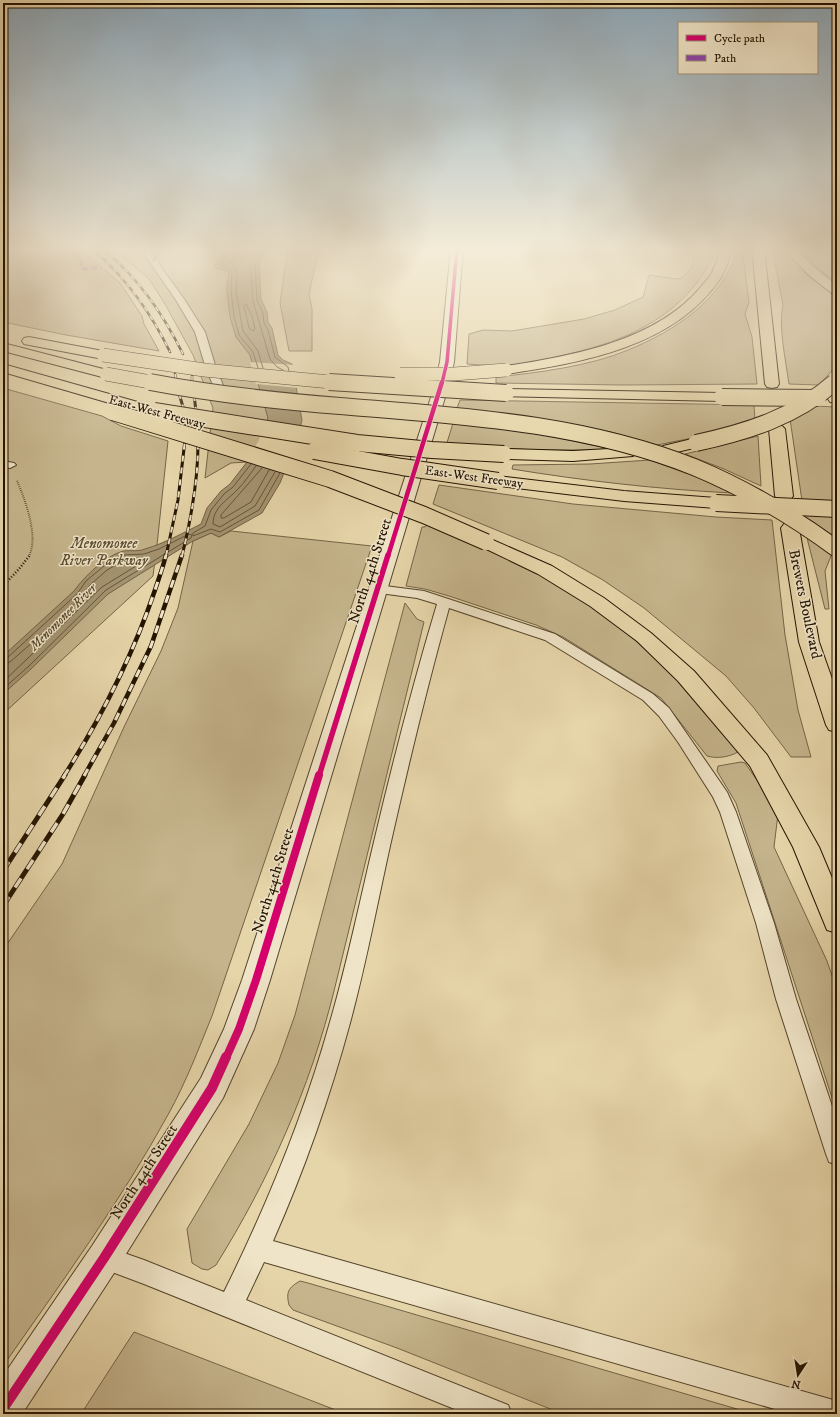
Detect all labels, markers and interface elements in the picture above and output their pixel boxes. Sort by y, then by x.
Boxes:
legend [678,22,818,74]
text: Cycle path [714,31,766,46]
text: Path [714,51,737,66]
street label: East-West Freeway [107,391,208,433]
street label: East-West Freeway [424,462,525,492]
street label: North 44th Street [344,516,396,626]
park label: Menomonee River Parkway [59,534,149,570]
street label: Brewers Boulevard [784,548,826,661]
water label: Menomonee River [26,579,101,654]
street label: North 44th Street [248,826,298,936]
street label: North 44th Street [106,1121,182,1223]
north arrow [778,1355,818,1395]
text: N [790,1376,802,1392]

